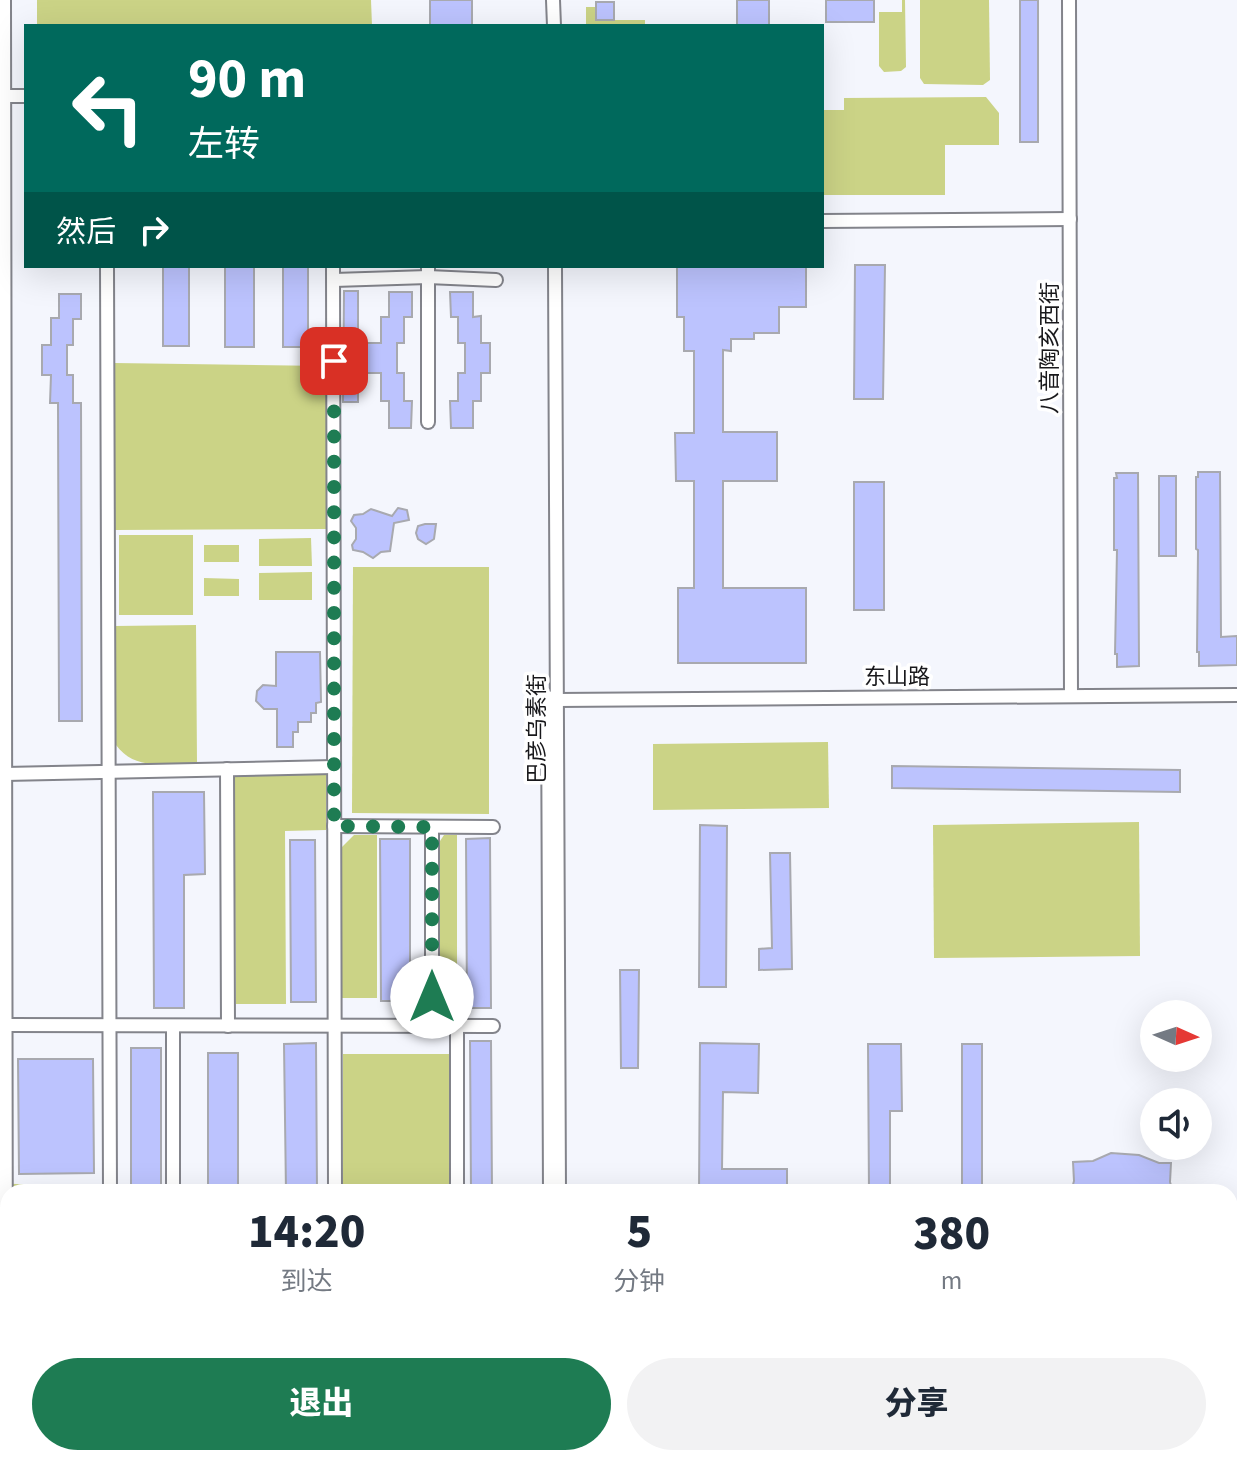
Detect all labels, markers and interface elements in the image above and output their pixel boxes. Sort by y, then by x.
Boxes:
text: 90 m [188,40,306,119]
icon: left [56,56,160,160]
text: 左转 [188,119,260,170]
icon: right [132,208,176,252]
text: 然后 [56,211,116,254]
street label: 八音陶亥西街 [1034,282,1066,414]
pin [300,327,368,395]
icon: arrive [312,339,356,383]
street label: 东山路 [864,661,930,693]
street label: 巴彦乌素街 [521,674,553,784]
position arrow [390,955,474,1039]
north arrow [1140,1000,1212,1072]
map controls [1140,1000,1212,1160]
button: sound [1140,1088,1212,1160]
text: 14:20 [248,1198,365,1266]
text: 5 [626,1198,652,1266]
text: 380 [913,1200,990,1268]
text: m [941,1262,962,1299]
text: 到达 [281,1263,333,1300]
text: 分钟 [613,1263,665,1300]
button: 退出 [32,1358,611,1450]
button: 分享 [627,1358,1206,1450]

